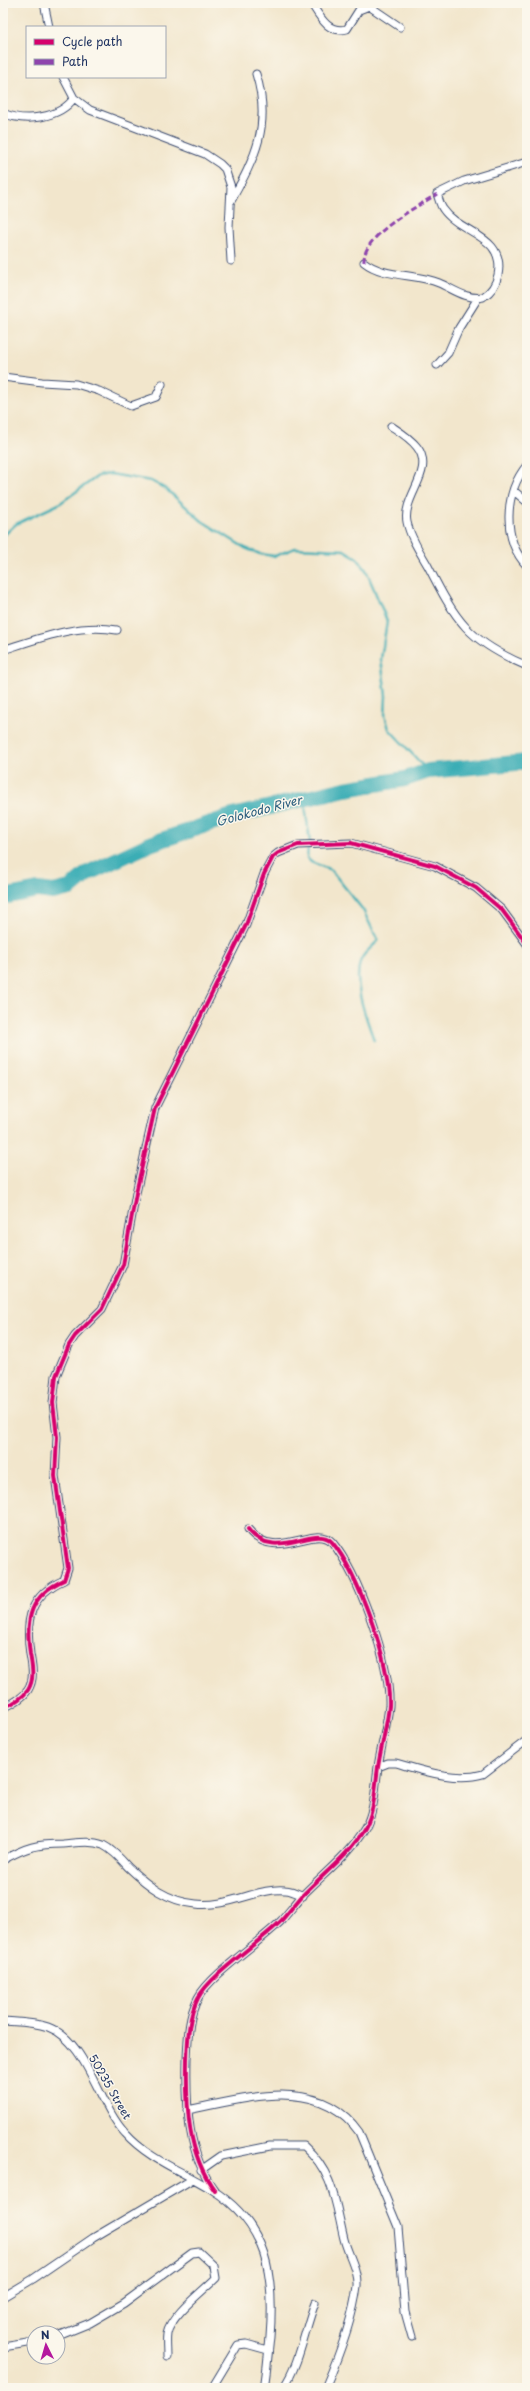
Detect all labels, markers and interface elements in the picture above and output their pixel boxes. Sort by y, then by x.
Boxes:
legend [26,26,166,78]
text: Cycle path [62,32,123,50]
text: Path [62,52,88,70]
water label: Golokodo River [214,790,305,830]
street label: 50235 Street [85,2051,136,2123]
north arrow [26,2325,66,2365]
text: N [40,2326,50,2343]

